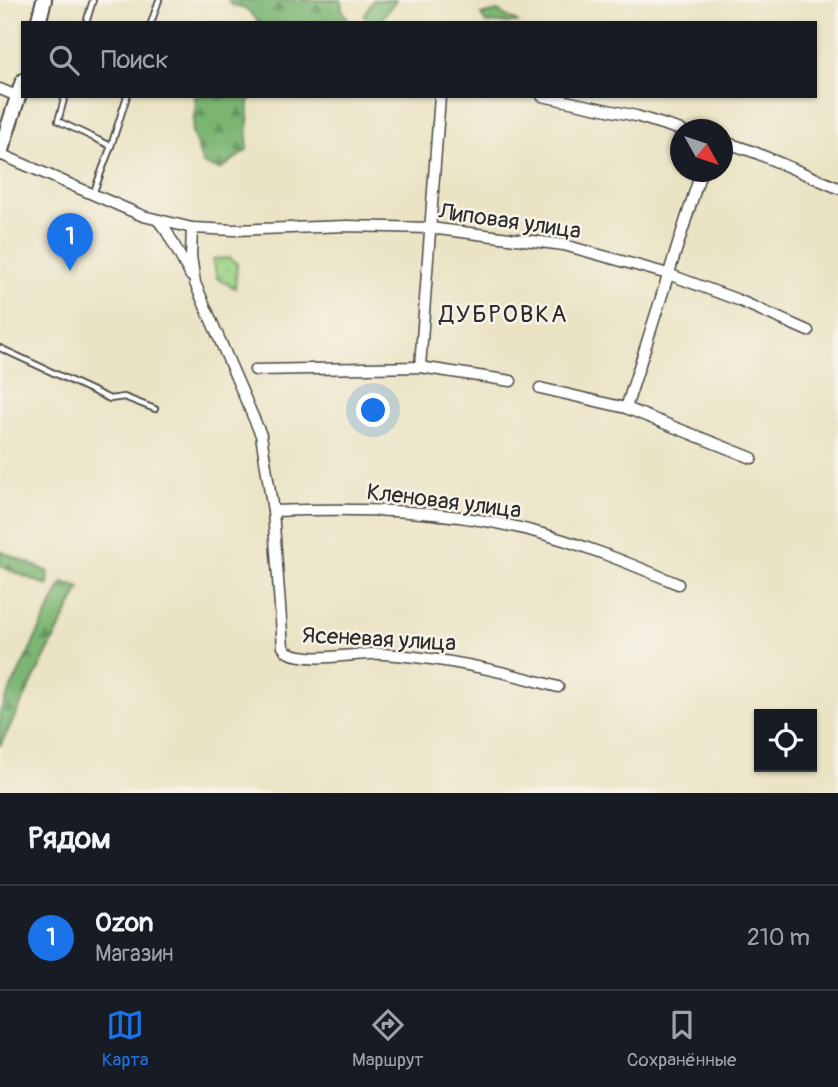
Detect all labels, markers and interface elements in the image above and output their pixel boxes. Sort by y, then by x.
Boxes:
search box [21,21,817,98]
icon: search [45,41,83,79]
text: Поиск [101,44,169,76]
north arrow [670,119,733,182]
street label: Липовая улица [436,197,583,245]
pin: 1 [47,213,93,271]
district label: ДУБРОВКА [438,300,569,329]
your location [356,393,390,427]
street label: Кленовая улица [365,477,523,525]
street label: Ясеневая улица [301,620,457,658]
map controls [754,709,817,772]
button: locate [754,709,817,772]
text: Рядом [28,820,111,857]
text: Ozon [95,907,153,939]
text: 1 [47,923,56,952]
text: 210 m [747,923,810,952]
text: Магазин [95,939,174,968]
tab: Карта [102,1006,149,1072]
tab: Маршрут [352,1006,424,1072]
tab: Сохранённые [627,1006,736,1072]

